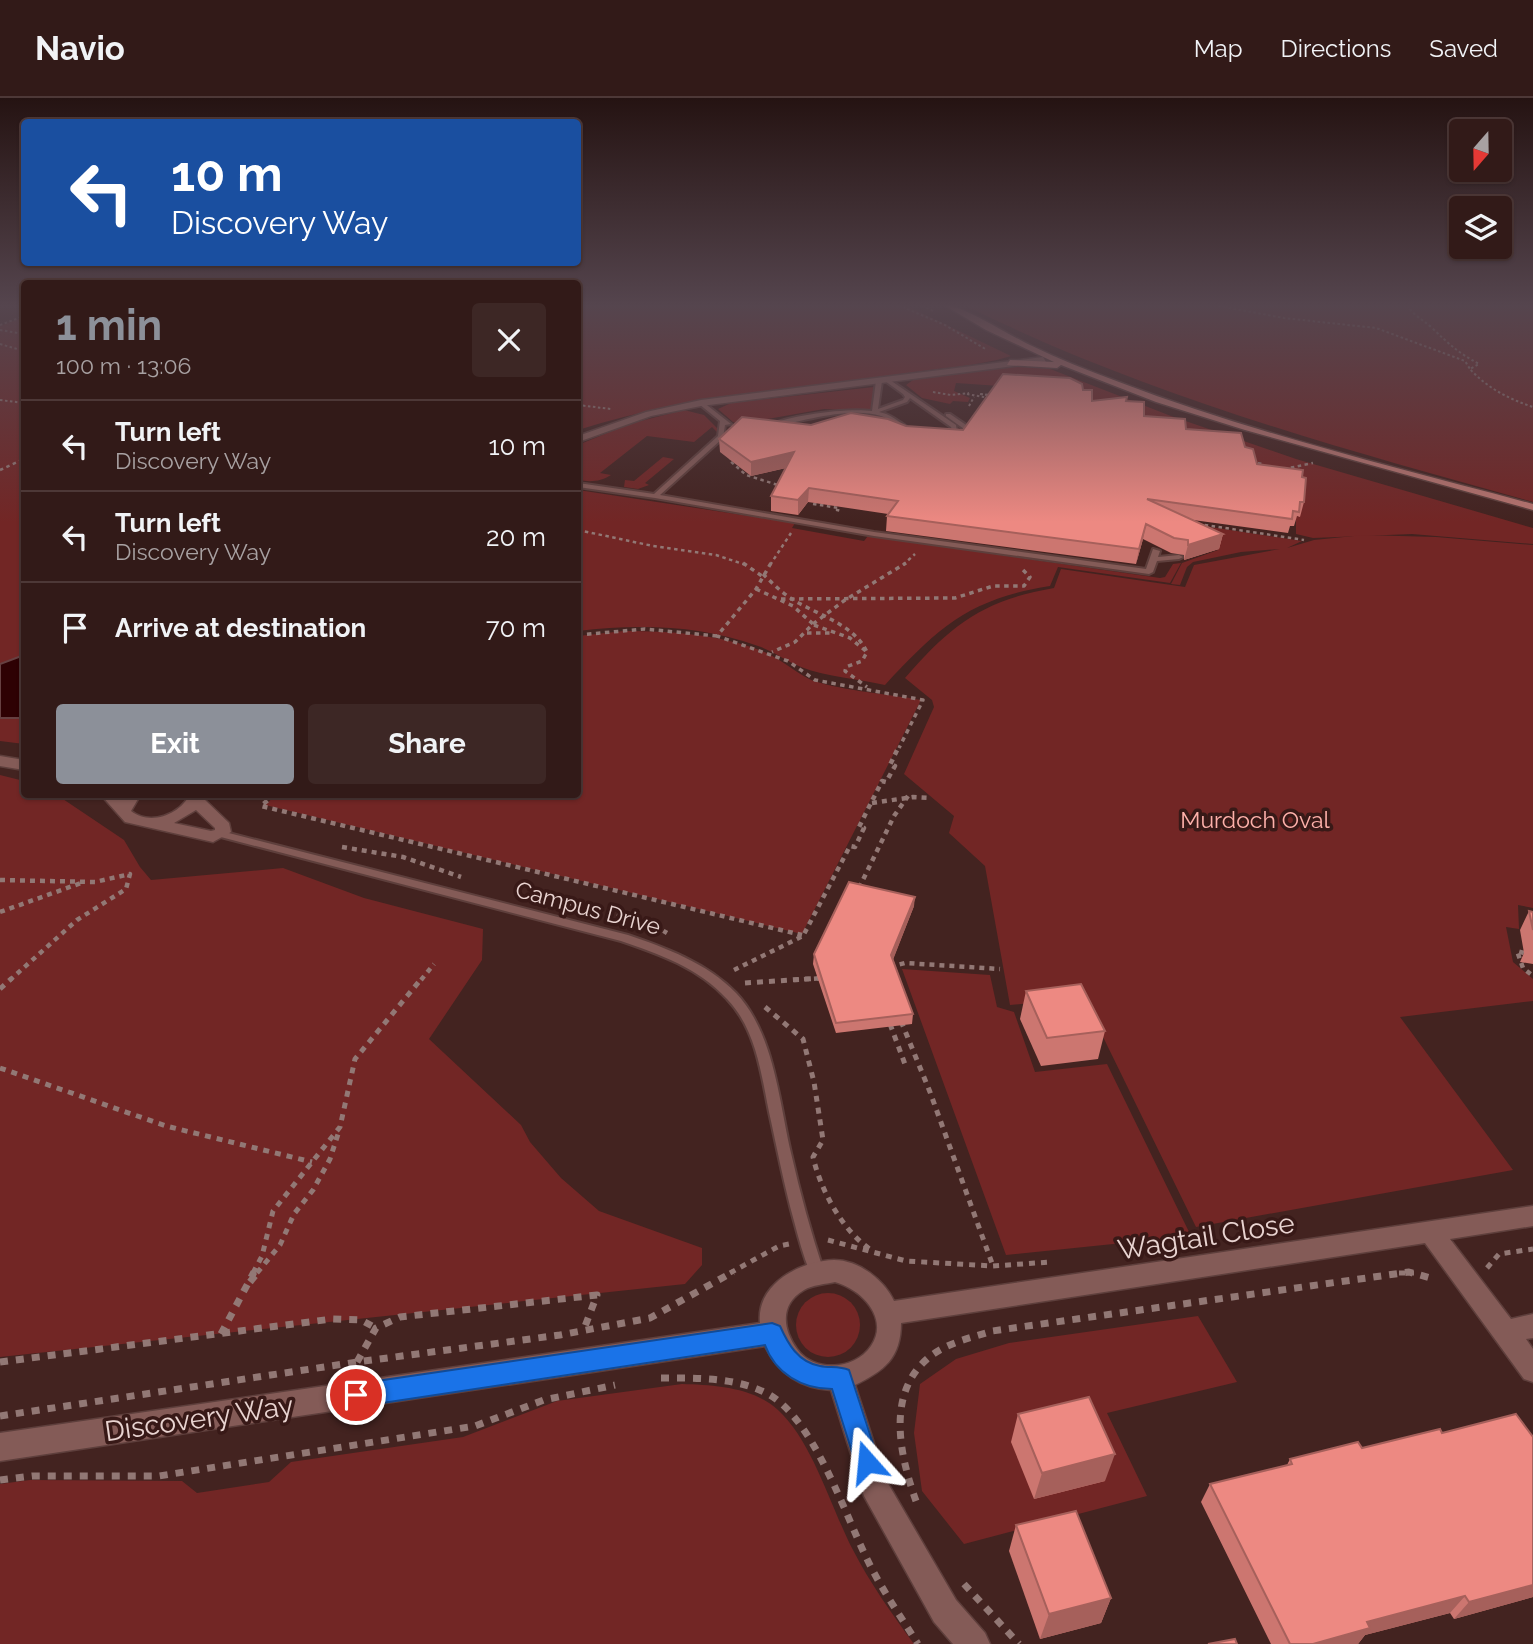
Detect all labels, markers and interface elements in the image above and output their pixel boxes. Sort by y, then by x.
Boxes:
text: Navio [35,29,125,68]
text: Map [1194,34,1243,63]
text: Directions [1281,34,1391,63]
text: Saved [1429,34,1498,63]
north arrow [1449,119,1512,182]
map controls [1449,119,1512,259]
text: 10 m [171,145,283,202]
icon: left [56,147,147,238]
button: layers [1449,196,1512,259]
text: Discovery Way [171,204,388,241]
text: 1 min [56,301,162,350]
button: close [472,303,546,377]
text: 100 m · 13:06 [56,352,191,379]
text: Turn left [115,417,221,447]
icon: left [56,427,94,465]
text: 10 m [488,431,546,461]
text: Discovery Way [115,447,271,474]
text: Turn left [115,508,221,538]
icon: left [56,518,94,556]
text: 20 m [486,522,546,552]
text: Discovery Way [115,538,271,565]
icon: arrive [56,609,94,647]
text: Arrive at destination [115,613,366,643]
text: 70 m [486,613,546,643]
button: Exit [56,704,294,784]
button: Share [308,704,546,784]
park label: Murdoch Oval [1180,806,1330,833]
street label: Campus Drive [513,875,664,940]
street label: Wagtail Close [1115,1206,1297,1267]
pin [326,1365,386,1425]
icon: arrive [337,1376,375,1414]
street label: Discovery Way [103,1389,295,1448]
position arrow [830,1425,904,1499]

